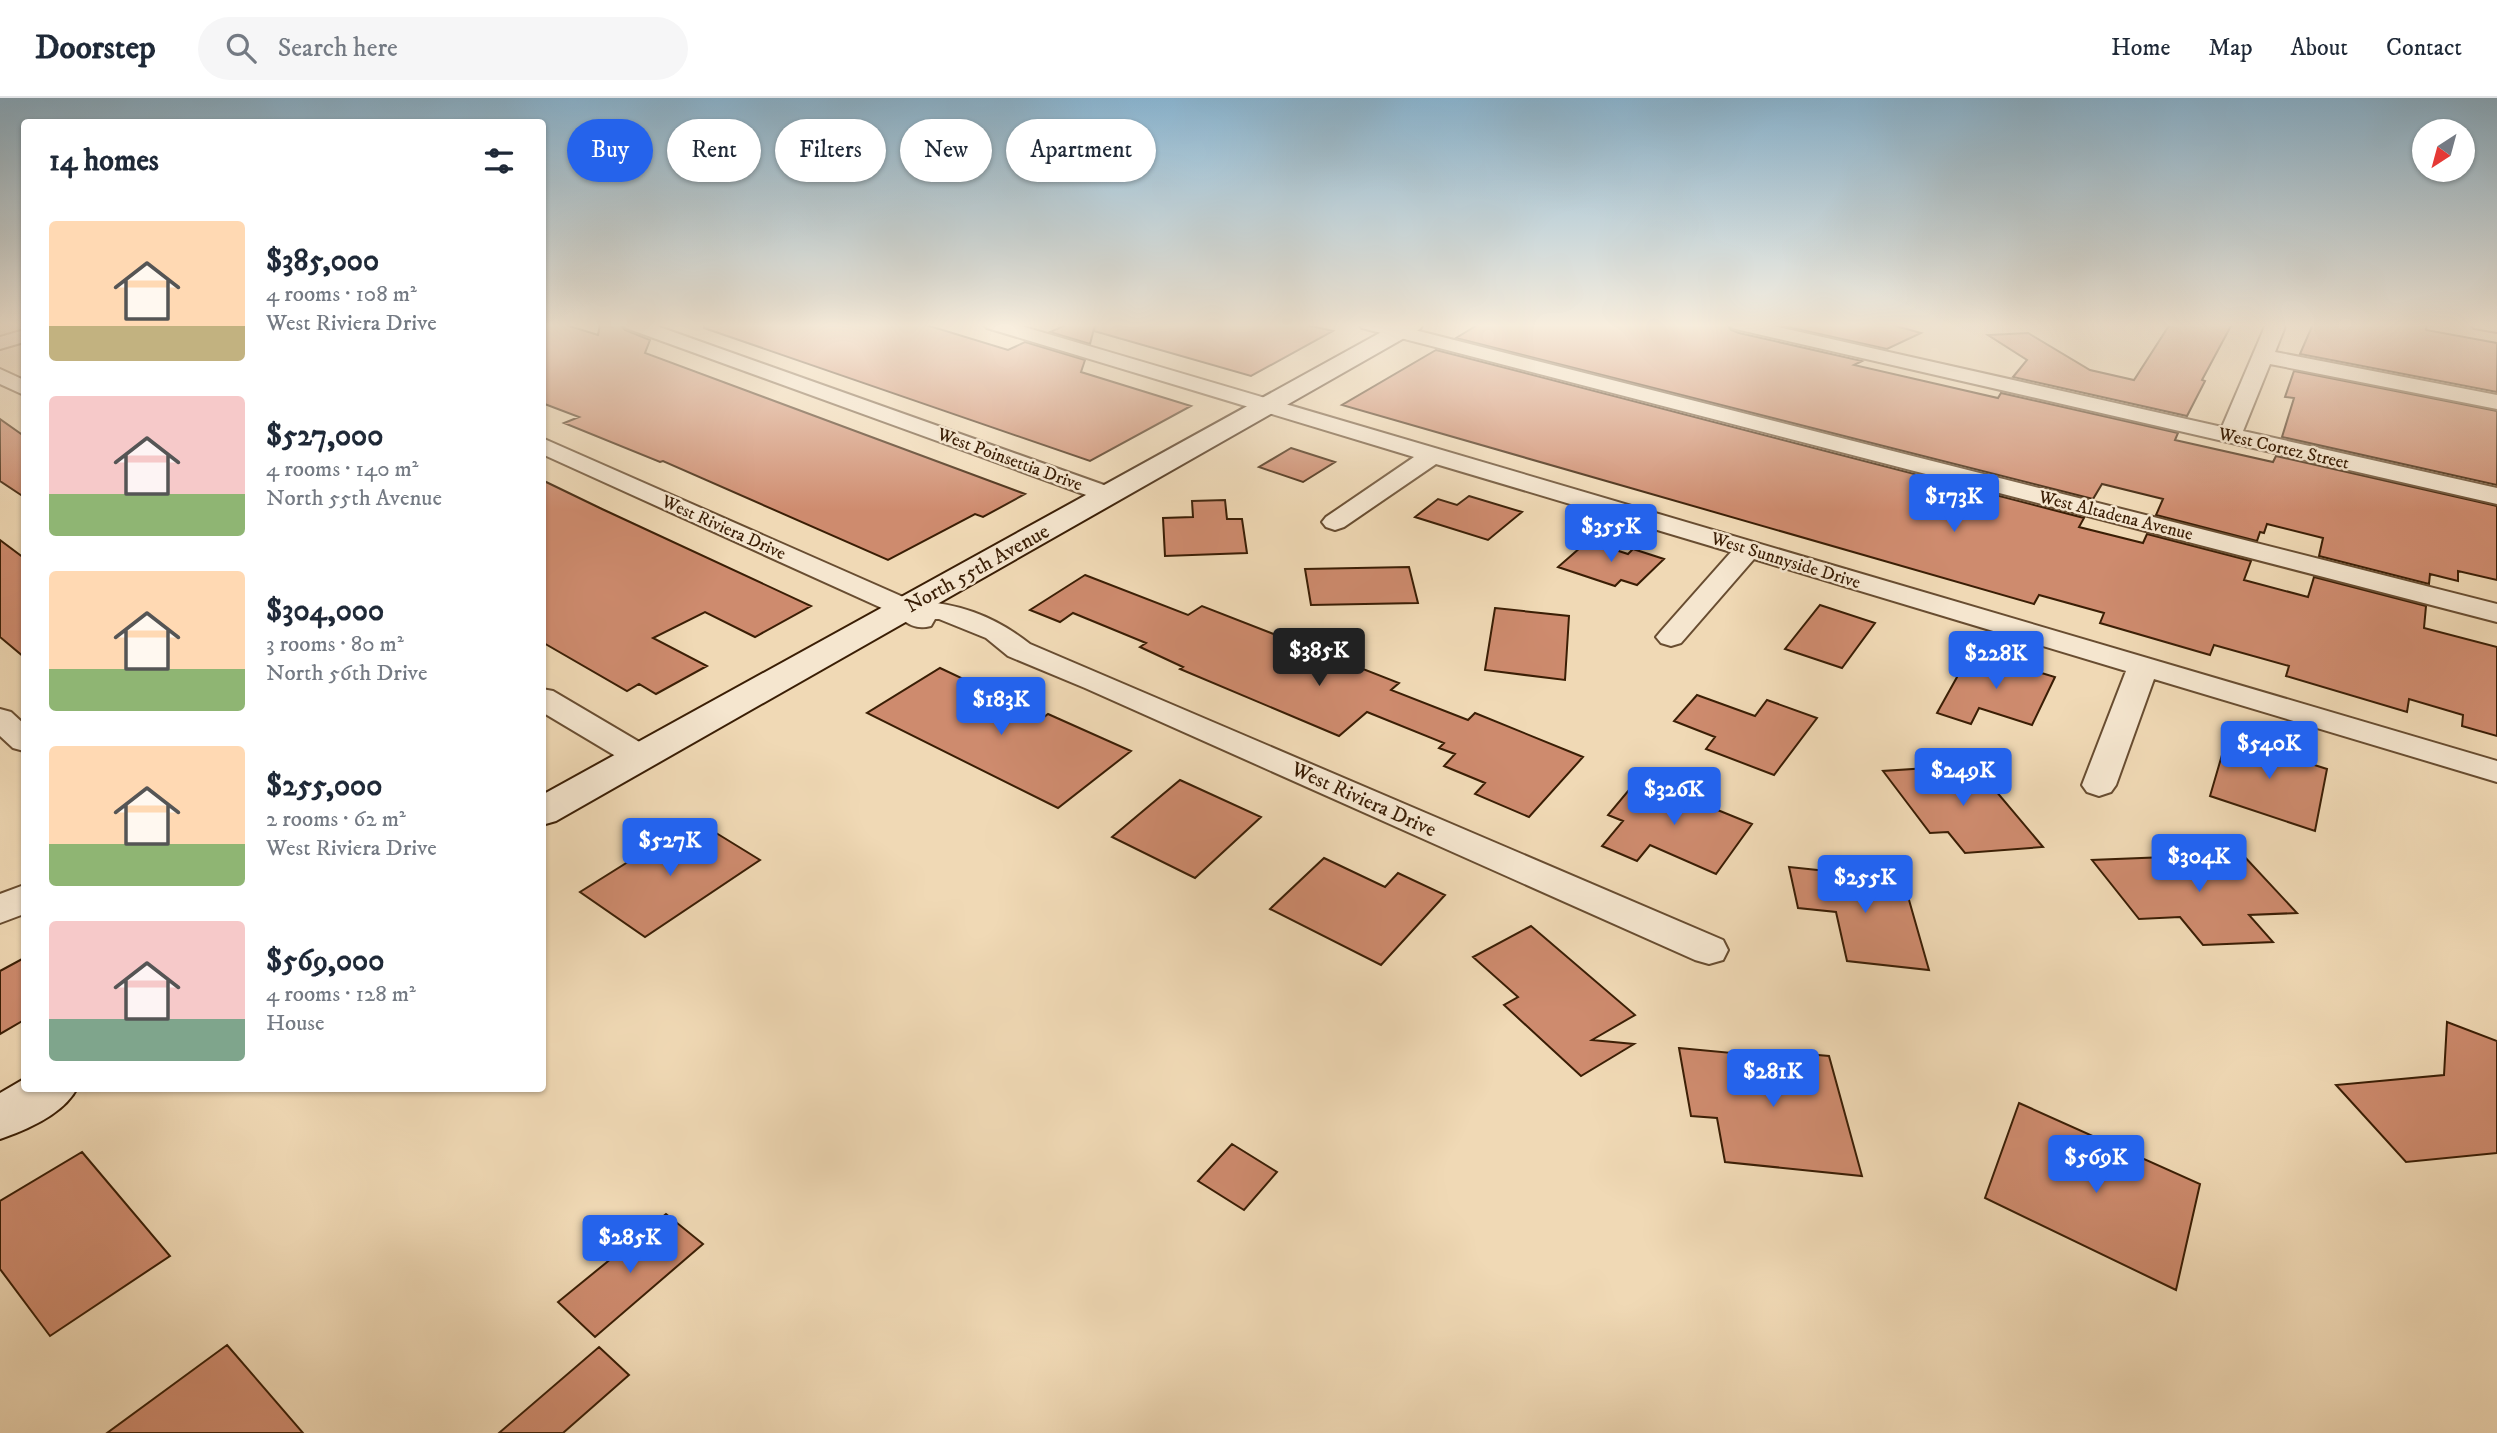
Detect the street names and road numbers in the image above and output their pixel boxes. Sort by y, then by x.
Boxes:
street label: West Poinsettia Drive [933,423,1085,496]
street label: West Cortez Street [2215,423,2352,475]
street label: West Altadena Avenue [2035,486,2195,546]
street label: West Riviera Drive [657,490,789,565]
street label: North 55th Avenue [901,518,1054,619]
street label: West Sunnyside Drive [1707,527,1863,594]
street label: West Riviera Drive [1286,756,1440,844]

